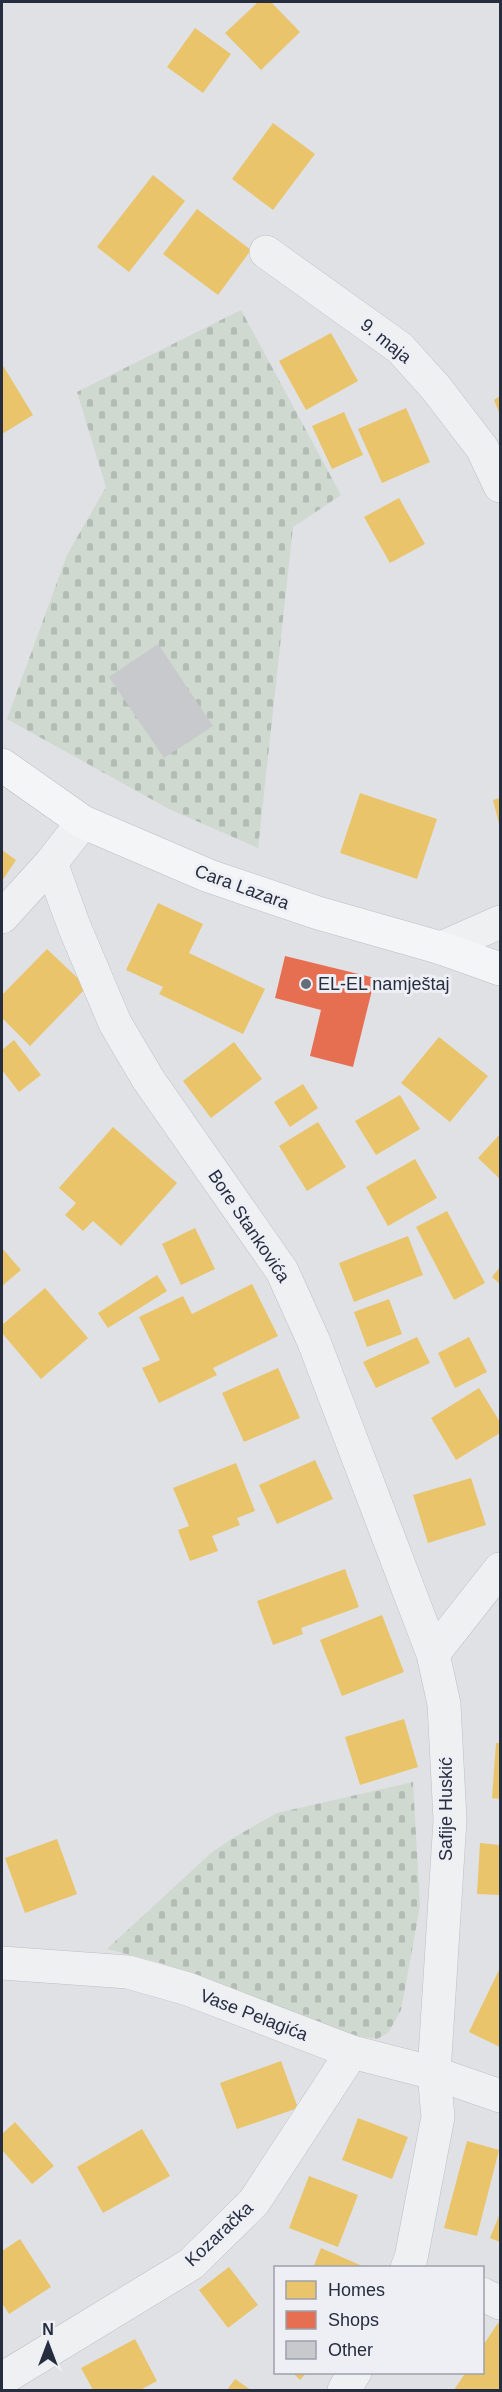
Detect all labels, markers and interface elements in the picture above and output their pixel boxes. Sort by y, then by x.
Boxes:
street label: 9. maja [357,315,416,368]
street label: Cara Lazara [192,861,293,914]
place label: EL-EL namještaj [318,974,449,994]
marker: EL-EL namještaj [299,977,313,991]
street label: Bore Stankovića [204,1166,294,1287]
street label: Safije Huskić [436,1757,456,1861]
street label: Vase Pelagića [197,1985,312,2045]
street label: Kozaračka [181,2197,258,2270]
legend [274,2266,484,2374]
text: Homes [328,2280,385,2300]
text: Shops [328,2310,379,2330]
north arrow [18,2314,78,2374]
text: N [42,2321,54,2338]
text: Other [328,2340,373,2360]

